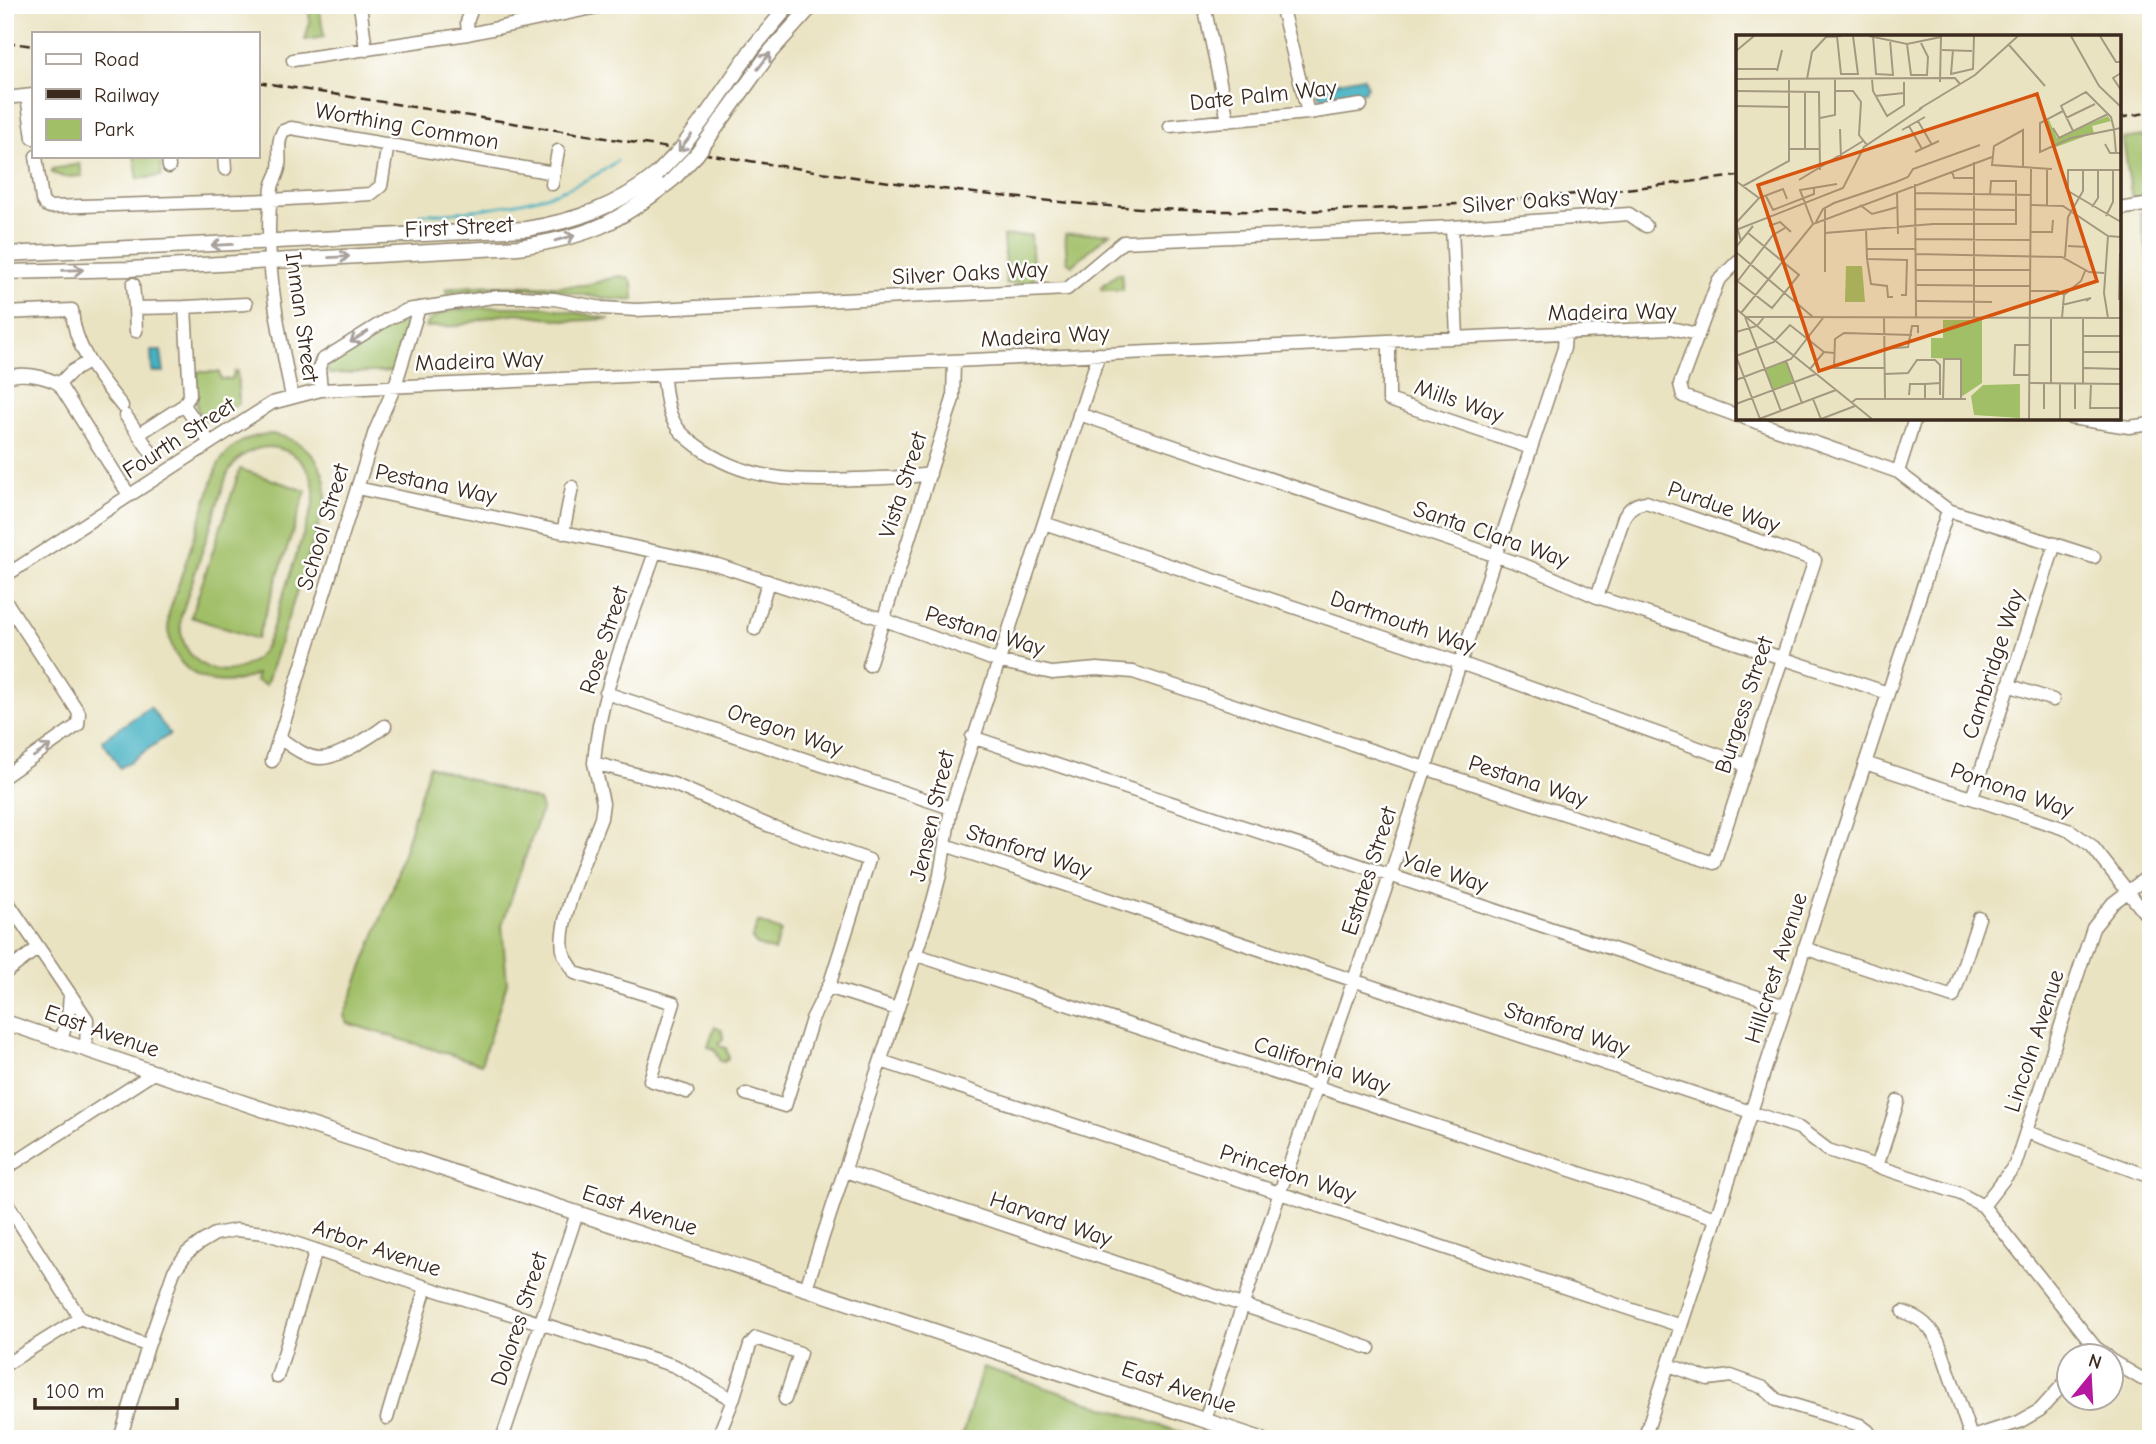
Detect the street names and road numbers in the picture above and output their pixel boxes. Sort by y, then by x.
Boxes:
street label: Date Palm Way [1188,74,1338,116]
street label: Worthing Common [313,97,501,155]
street label: Silver Oaks Way [1461,181,1619,219]
street label: First Street [404,211,516,243]
street label: Inman Street [280,250,325,385]
street label: Silver Oaks Way [891,255,1049,291]
street label: Madeira Way [1547,297,1677,327]
street label: Madeira Way [980,319,1111,353]
street label: Madeira Way [414,345,545,377]
street label: Mills Way [1411,373,1508,429]
street label: Fourth Street [117,391,242,485]
street label: Vista Street [873,427,933,542]
street label: Pestana Way [373,458,500,510]
street label: School Street [291,459,355,593]
street label: Purdue Way [1664,475,1784,539]
street label: Santa Clara Way [1410,495,1573,573]
street label: Rose Street [574,581,635,697]
street label: Dartmouth Way [1327,584,1480,660]
street label: Cambridge Way [1956,585,2030,742]
street label: Pestana Way [922,600,1049,662]
street label: Burgess Street [1709,632,1779,777]
street label: Oregon Way [724,698,847,763]
street label: Jensen Street [904,746,961,884]
street label: Pestana Way [1465,749,1592,813]
street label: Pomona Way [1947,756,2078,824]
street label: Estates Street [1336,802,1403,939]
street label: Stanford Way [963,818,1096,884]
street label: Yale Way [1399,845,1492,899]
street label: Hillcrest Avenue [1739,889,1813,1047]
street label: Lincoln Avenue [1998,966,2070,1116]
street label: Stanford Way [1501,996,1634,1062]
street label: East Avenue [41,999,163,1063]
street label: California Way [1251,1030,1394,1100]
street label: Princeton Way [1217,1138,1360,1208]
street label: East Avenue [579,1179,701,1241]
street label: Harvard Way [986,1185,1116,1253]
street label: Arbor Avenue [309,1213,445,1283]
street label: Dolores Street [485,1247,554,1389]
street label: East Avenue [1118,1355,1240,1419]

